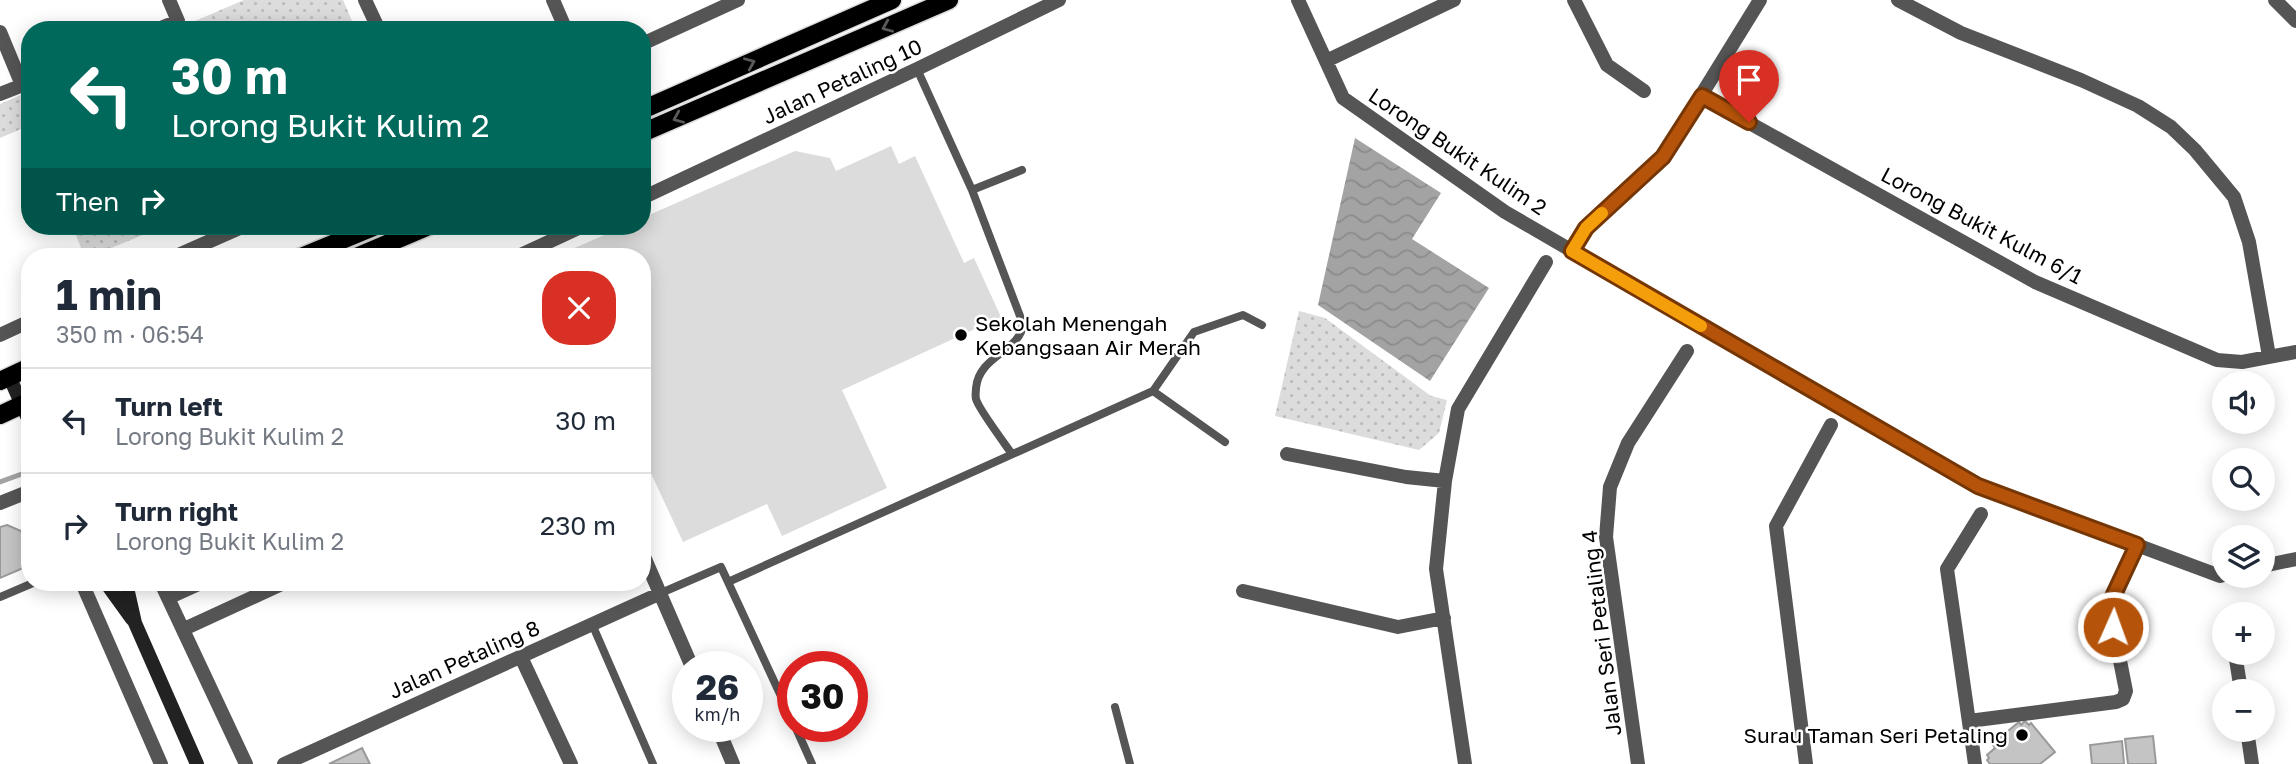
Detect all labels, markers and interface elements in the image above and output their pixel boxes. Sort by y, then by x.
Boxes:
one-way arrow [881,19,894,33]
street label: Jalan Petaling 10 [758,33,926,129]
text: 30 m [171,46,288,105]
icon: left [56,49,147,140]
pin [1719,50,1779,122]
one-way arrow [743,57,755,71]
icon: arrive [1730,61,1768,99]
street label: Lorong Bukit Kulim 2 [1364,82,1552,220]
text: Lorong Bukit Kulim 2 [171,106,490,144]
one-way arrow [673,110,685,124]
street label: Lorong Bukit Kulm 6/1 [1877,161,2087,289]
icon: right [133,182,171,220]
text: Then [56,186,119,217]
text: 1 min [56,269,162,319]
button: close [542,271,616,345]
place label: Sekolah Menengah Kebangsaan Air Merah [975,310,1201,360]
text: 350 m · 06:54 [56,320,204,348]
marker: Sekolah Menengah Kebangsaan Air Merah [953,327,969,343]
map controls [2212,371,2275,742]
button: sound [2212,371,2275,434]
text: Turn left [115,391,223,422]
icon: left [56,402,94,440]
text: 30 m [555,405,616,436]
text: Lorong Bukit Kulim 2 [115,422,344,450]
button: search [2212,448,2275,511]
text: Turn right [115,496,238,527]
icon: right [56,507,94,545]
text: 230 m [540,510,616,541]
button: layers [2212,525,2275,588]
text: Lorong Bukit Kulim 2 [115,527,344,555]
street label: Jalan Seri Petaling 4 [1575,529,1627,737]
position arrow [2076,590,2150,664]
button: + [2212,602,2275,665]
street label: Jalan Petaling 8 [384,614,544,704]
speed limit sign: 30 [777,651,868,742]
text: 26 [696,666,739,708]
button: − [2212,679,2275,742]
text: km/h [695,703,740,725]
place label: Surau Taman Seri Petaling [1744,722,2008,748]
marker: Surau Taman Seri Petaling [2014,727,2030,743]

